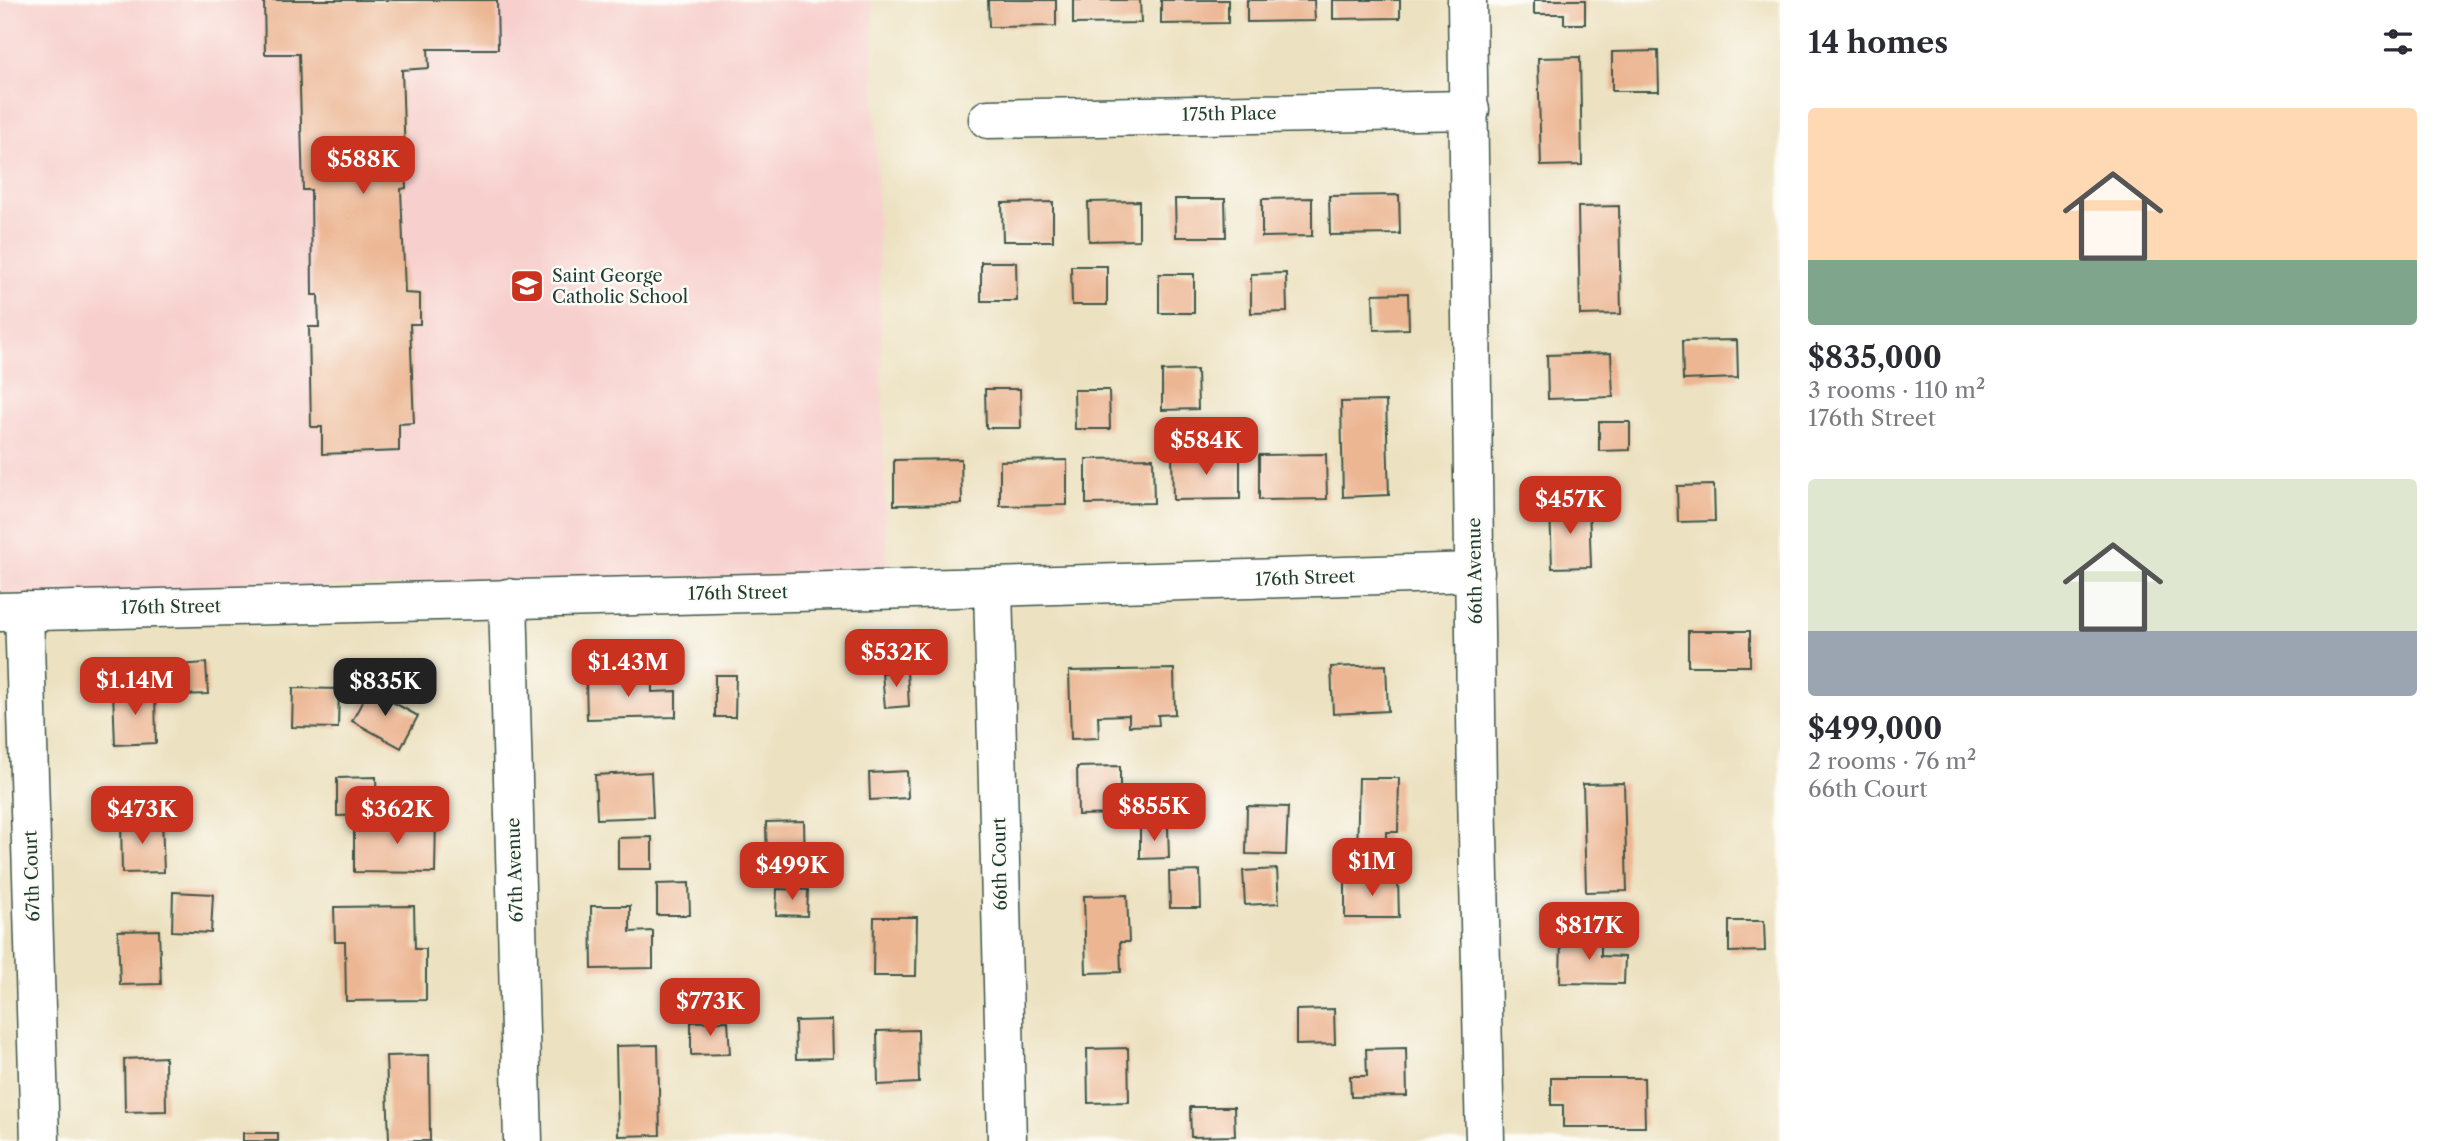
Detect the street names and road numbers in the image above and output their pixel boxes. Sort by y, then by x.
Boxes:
street label: 175th Place [1181,102,1277,126]
street label: 66th Avenue [1463,517,1487,625]
street label: 176th Street [1255,565,1356,591]
street label: 176th Street [688,581,789,605]
street label: 176th Street [121,595,222,619]
street label: 66th Court [988,816,1012,911]
street label: 67th Avenue [502,817,528,923]
street label: 67th Court [19,829,45,922]

